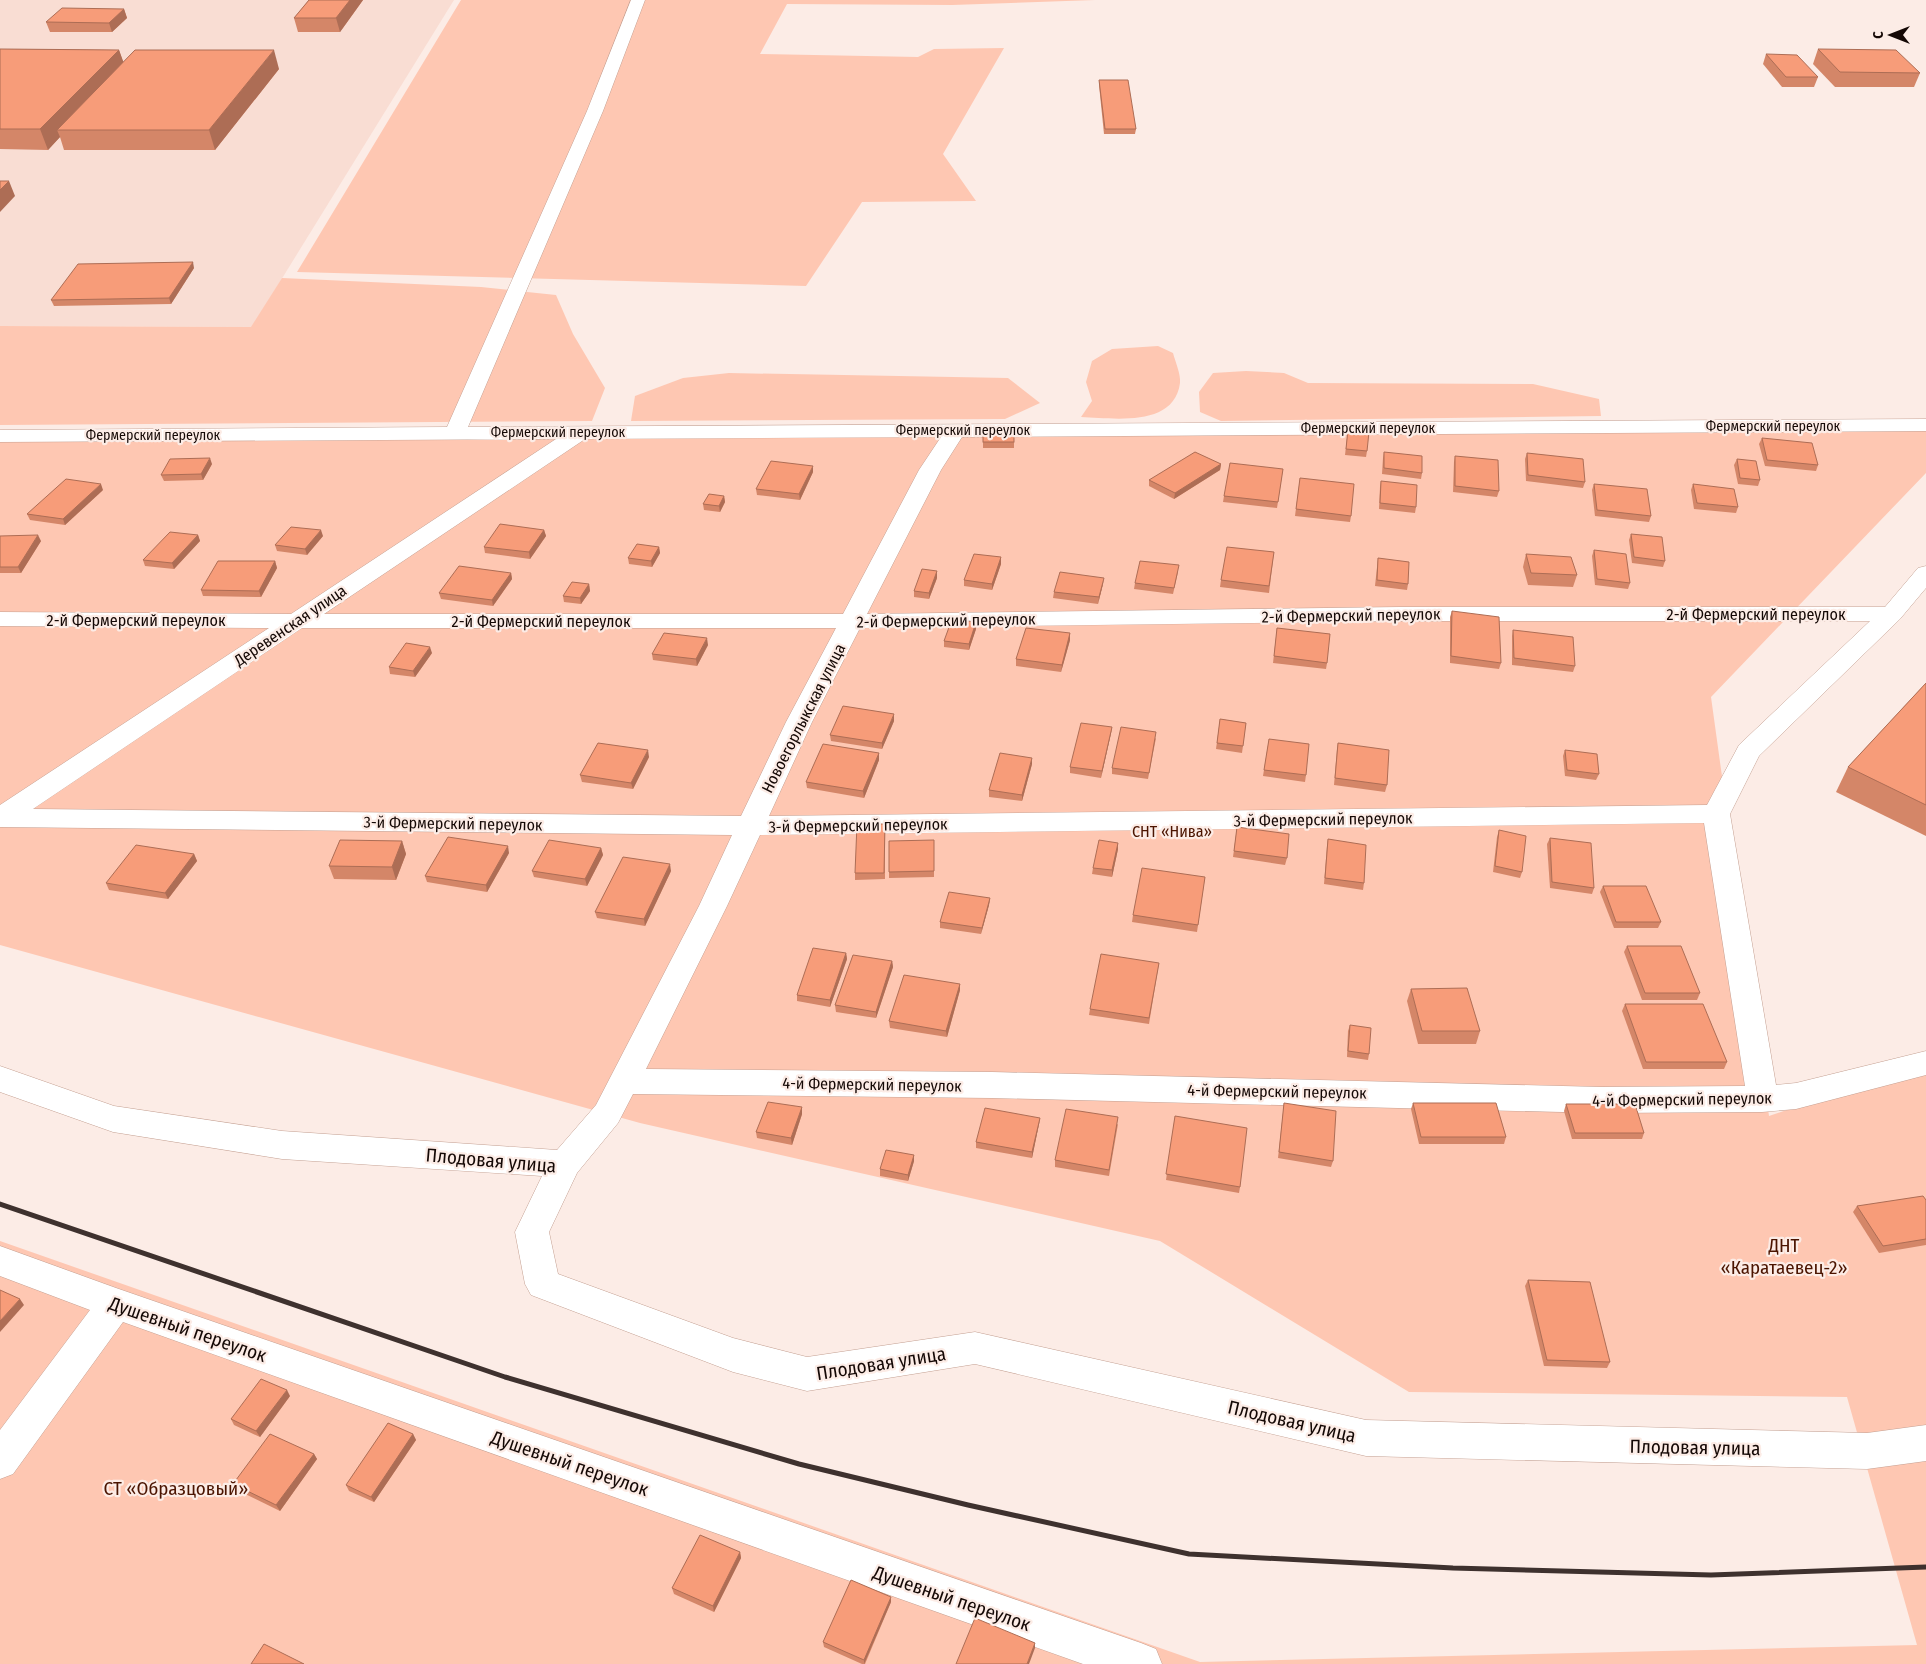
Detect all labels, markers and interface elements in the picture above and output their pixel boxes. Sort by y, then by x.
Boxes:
north arrow [1866,10,1916,60]
text: С [1870,31,1887,39]
street label: Фермерский переулок [1706,418,1841,435]
street label: Фермерский переулок [1301,420,1436,437]
street label: Фермерский переулок [896,422,1031,439]
street label: Фермерский переулок [491,424,626,441]
street label: Фермерский переулок [86,427,221,444]
street label: Деревенская улица [230,581,350,671]
street label: 2-й Фермерский переулок [1261,604,1441,627]
street label: 2-й Фермерский переулок [1667,605,1846,624]
street label: 2-й Фермерский переулок [856,609,1036,632]
street label: 2-й Фермерский переулок [47,611,226,630]
street label: 2-й Фермерский переулок [452,612,631,631]
street label: Новоегорлыкская улица [758,640,849,796]
street label: 3-й Фермерский переулок [1233,808,1413,831]
street label: 3-й Фермерский переулок [363,812,543,835]
street label: 3-й Фермерский переулок [768,814,948,837]
park label: СНТ «Нива» [1132,822,1212,841]
street label: 4-й Фермерский переулок [782,1073,962,1096]
street label: 4-й Фермерский переулок [1187,1080,1367,1103]
street label: 4-й Фермерский переулок [1592,1088,1772,1111]
street label: Плодовая улица [425,1143,557,1178]
park label: ДНТ «Каратаевец-2» [1720,1234,1848,1279]
street label: Душевный переулок [105,1291,270,1367]
street label: Плодовая улица [815,1342,947,1385]
street label: Плодовая улица [1226,1396,1358,1447]
street label: Душевный переулок [487,1425,652,1501]
street label: Плодовая улица [1629,1435,1761,1460]
park label: СТ «Образцовый» [104,1477,248,1500]
street label: Душевный переулок [869,1560,1034,1636]

